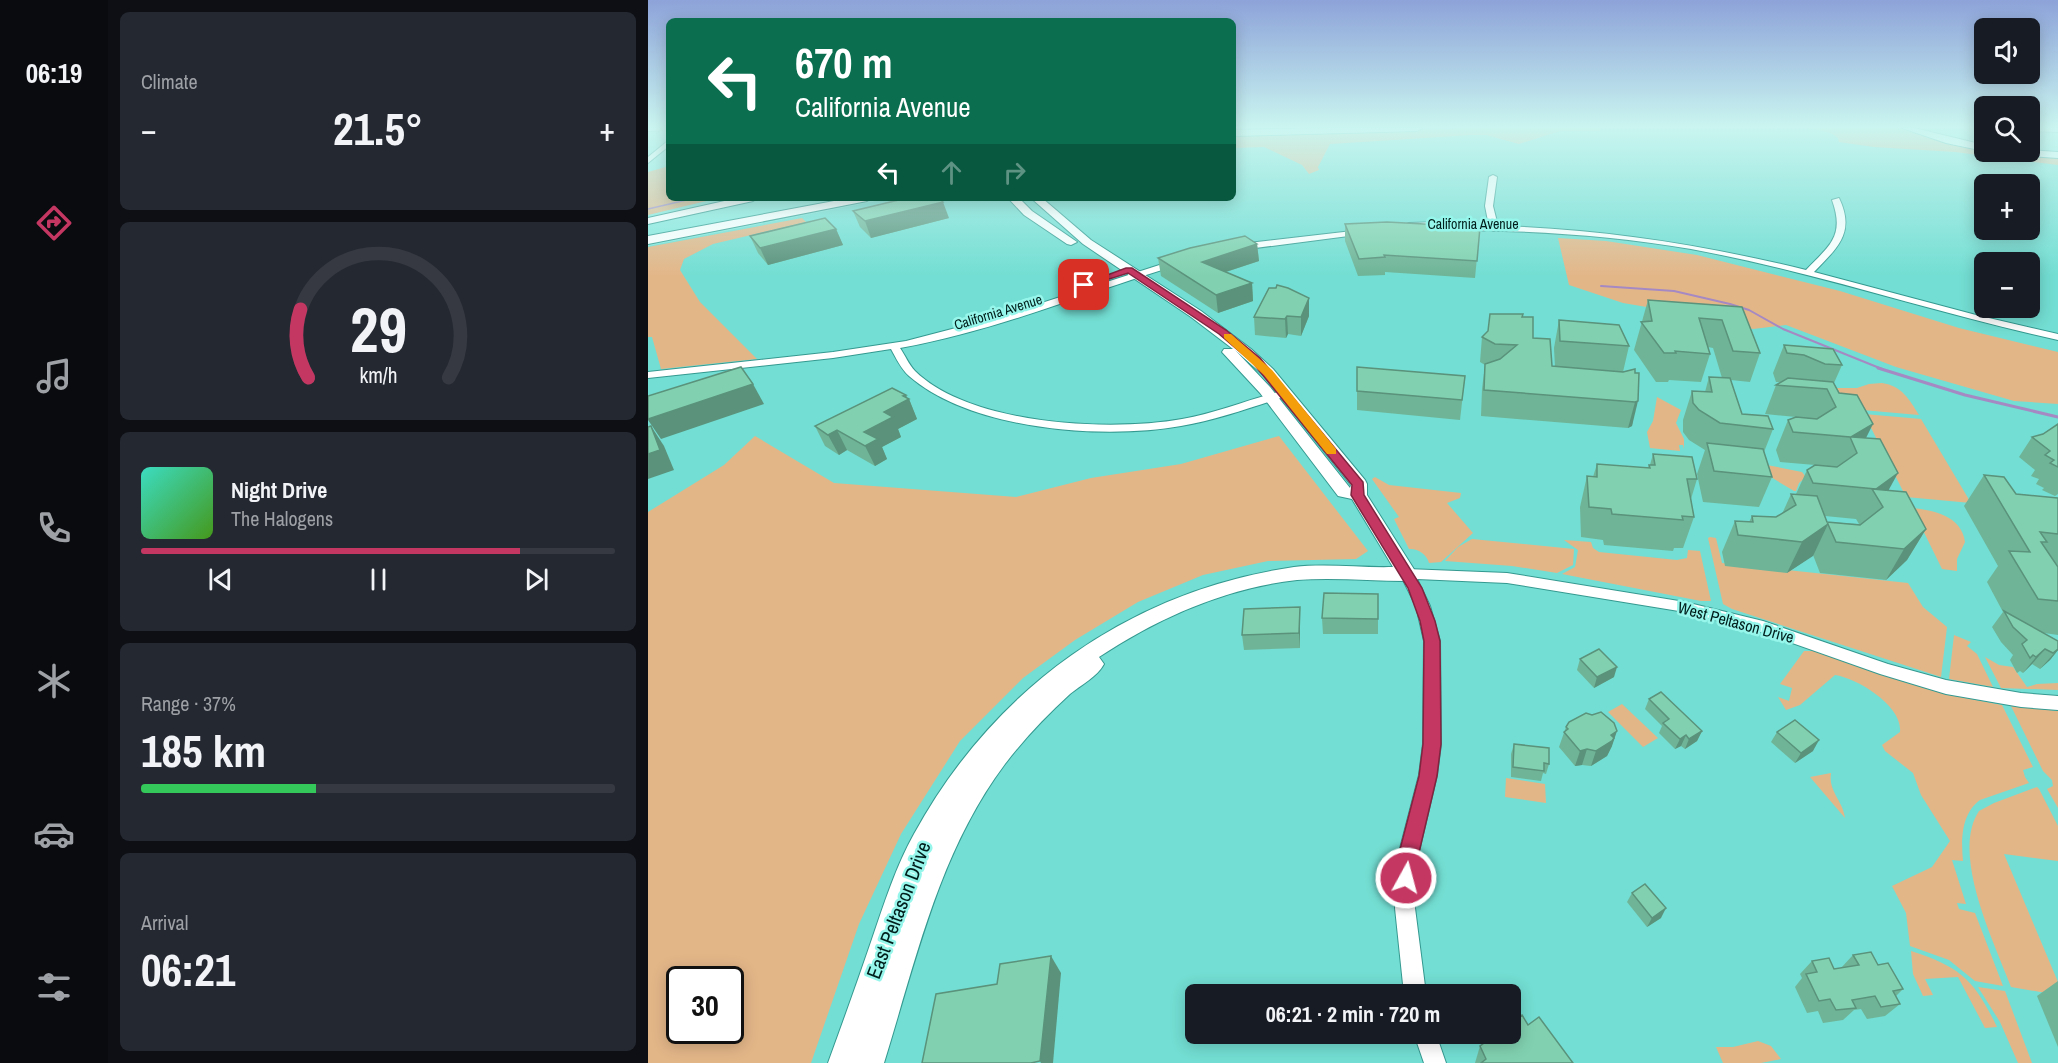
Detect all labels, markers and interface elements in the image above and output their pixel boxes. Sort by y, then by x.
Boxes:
map controls [1974,18,2040,318]
button: sound [1974,18,2040,84]
text: 670 m [795,35,893,91]
icon: left [696,42,774,120]
text: 06:19 [26,55,82,91]
text: Climate [141,68,198,95]
text: California Avenue [795,89,971,125]
button: search [1974,96,2040,162]
text: 21.5° [333,98,423,159]
text: − [141,107,157,151]
text: + [599,107,615,151]
icon: left [872,156,905,189]
icon: ahead [935,156,968,189]
icon: right [998,156,1031,189]
button: + [1974,174,2040,240]
icon: directions [33,202,75,244]
street label: California Avenue [1427,215,1519,233]
button: − [1974,252,2040,318]
pin [1058,259,1109,310]
icon: arrive [1067,268,1100,301]
text: 29 [350,287,406,371]
street label: California Avenue [952,290,1044,334]
icon: music [33,355,75,397]
text: km/h [359,362,397,391]
text: Night Drive [231,475,327,505]
text: The Halogens [231,505,333,532]
icon: phone [33,507,75,549]
icon: previous [204,563,237,596]
icon: pause [362,563,395,596]
icon: next [520,563,553,596]
street label: West Peltason Drive [1675,596,1797,648]
icon: climate [33,660,75,702]
text: Range · 37% [141,690,236,717]
text: 185 km [141,720,266,781]
icon: car [33,813,75,855]
street label: East Peltason Drive [859,837,937,983]
position arrow [1374,846,1438,910]
text: Arrival [141,909,188,936]
text: 06:21 [141,939,235,1000]
icon: filters [33,966,75,1008]
speed limit sign: 30 [666,966,744,1044]
text: 06:21 · 2 min · 720 m [1266,999,1440,1029]

